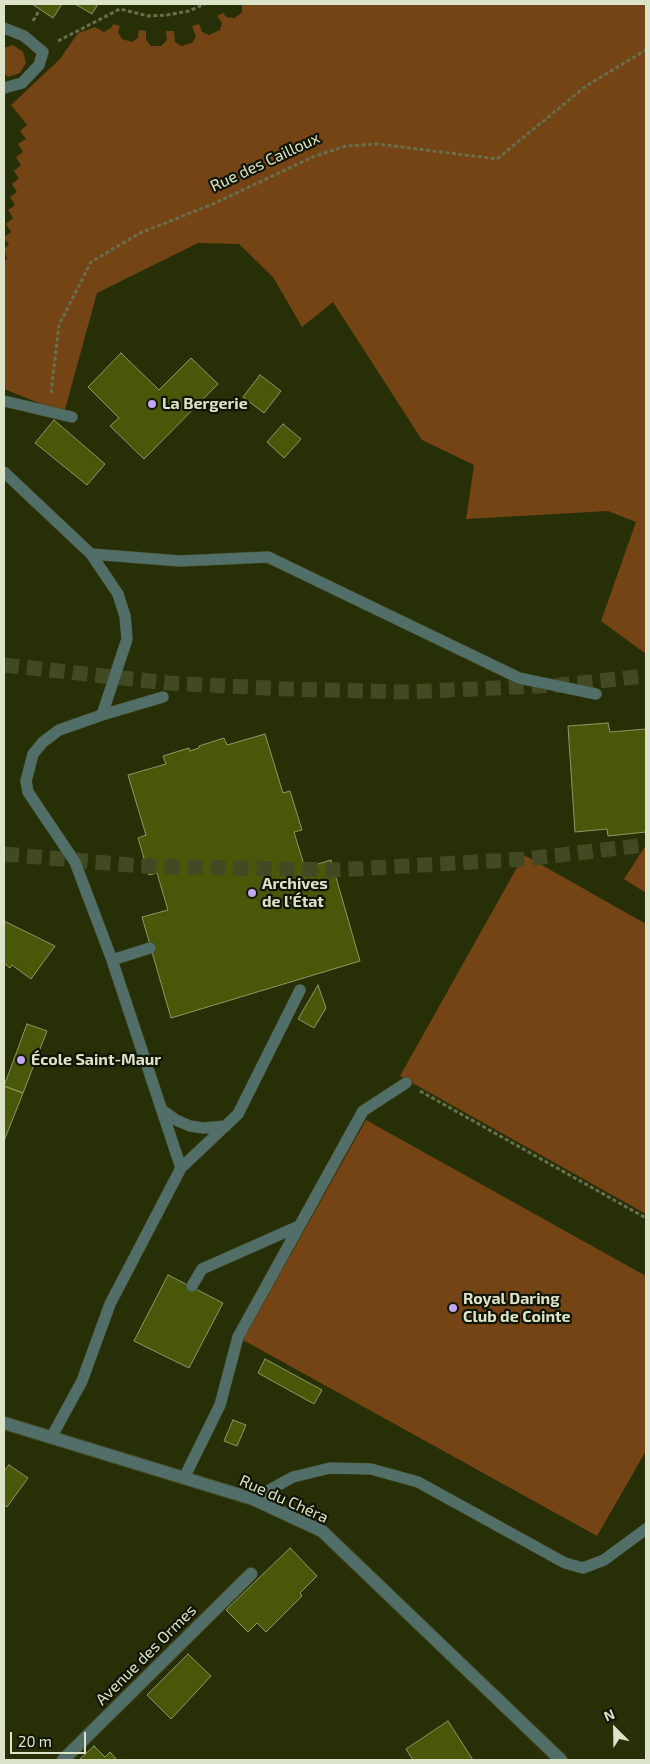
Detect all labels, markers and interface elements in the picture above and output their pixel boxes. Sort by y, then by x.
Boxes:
street label: Rue des Cailloux [207,128,323,196]
place label: La Bergerie [162,394,248,414]
marker: La Bergerie [146,398,158,410]
place label: Archives de l'État [262,874,328,912]
marker: Archives de l'État [246,887,258,899]
place label: École Saint-Maur [31,1050,161,1070]
marker: École Saint-Maur [15,1054,27,1066]
place label: Royal Daring Club de Cointe [463,1289,571,1327]
marker: Royal Daring Club de Cointe [447,1302,459,1314]
street label: Rue du Chéra [237,1471,331,1527]
street label: Avenue des Ormes [92,1601,200,1709]
north arrow [590,1704,640,1754]
text: N [601,1705,617,1725]
scale bar [12,1722,89,1754]
text: 20 m [18,1732,52,1750]

